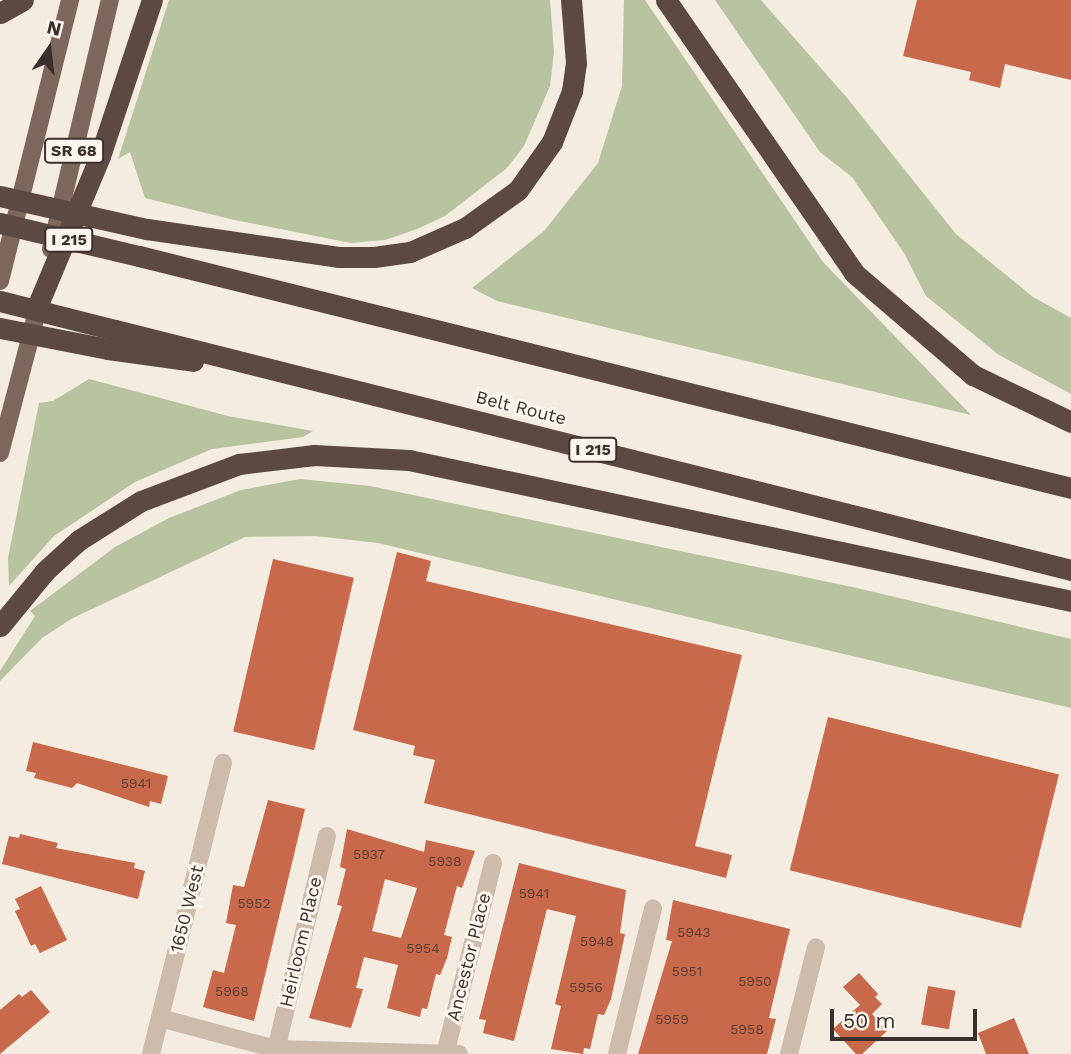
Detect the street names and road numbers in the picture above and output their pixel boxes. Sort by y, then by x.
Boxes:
road number: SR 68 [42,139,106,164]
road number: I 215 [43,228,95,252]
street label: Belt Route [474,386,568,430]
road number: I 215 [567,438,619,463]
street label: 1650 West [166,863,208,955]
street label: Heirloom Place [276,875,326,1009]
street label: Ancestor Place [443,890,495,1024]

